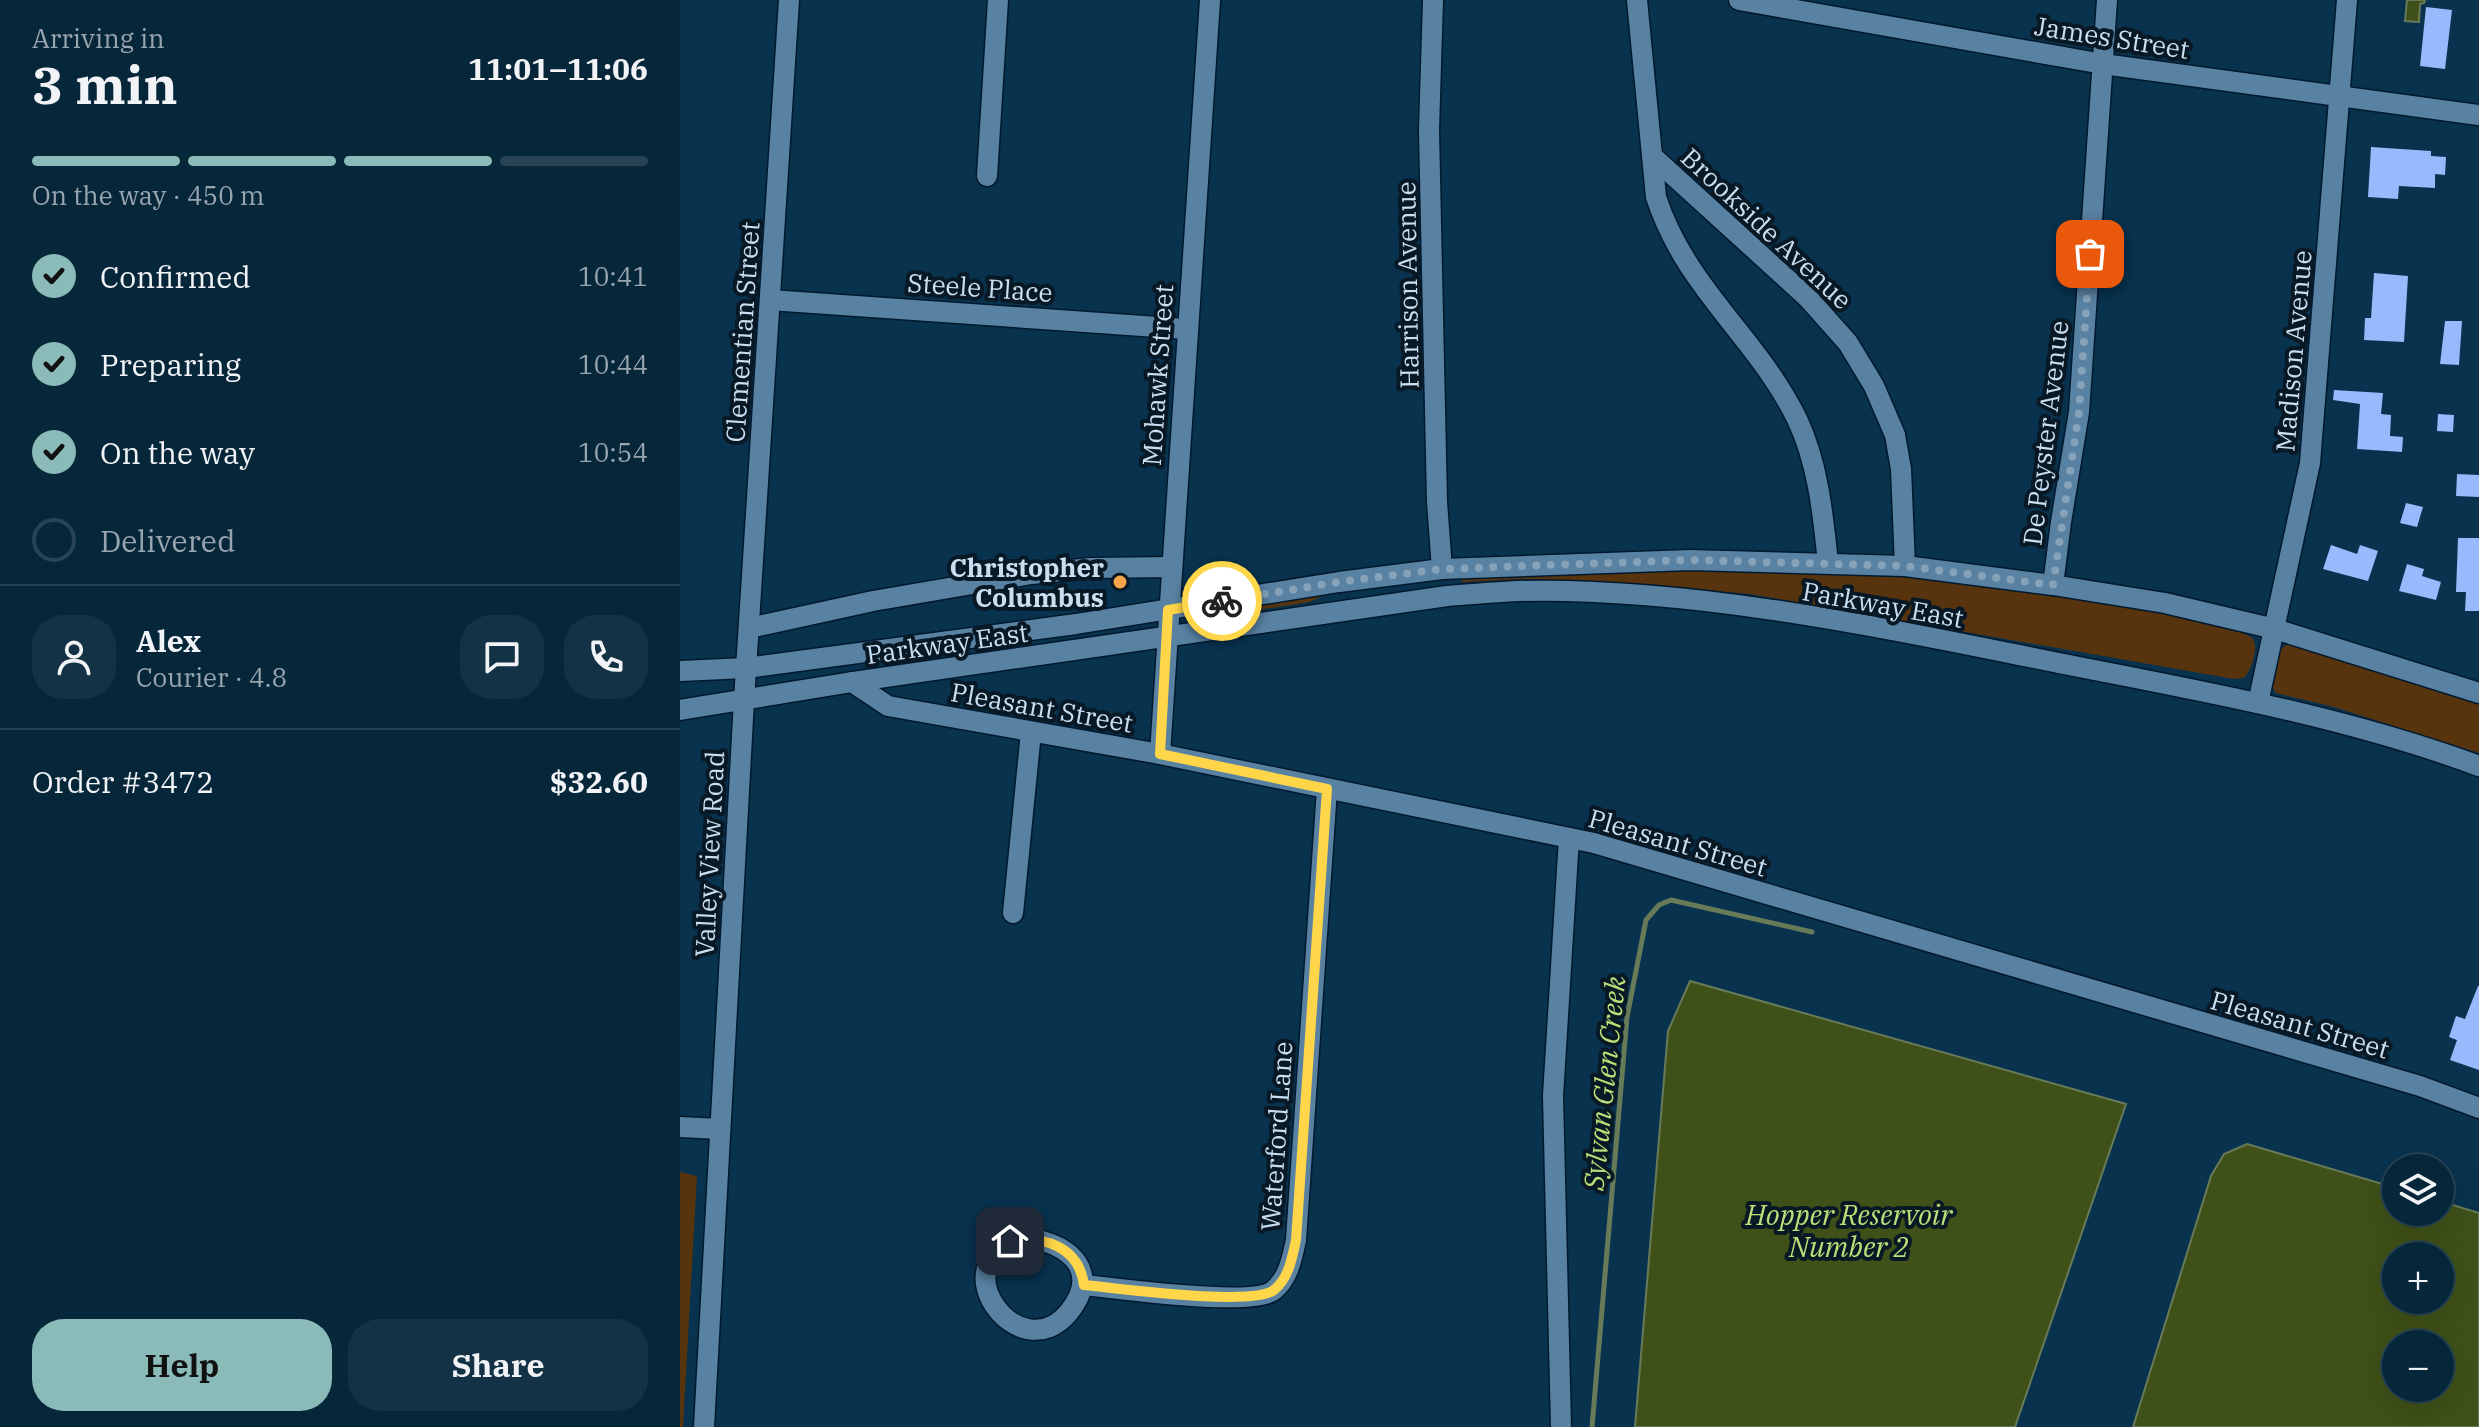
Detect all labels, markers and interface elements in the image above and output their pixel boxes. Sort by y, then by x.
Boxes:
street label: James Street [2032,8,2192,66]
text: Arriving in [32,21,165,55]
text: 11:01–11:06 [468,49,648,88]
text: 3 min [32,51,178,118]
street label: Brookside Avenue [1674,140,1860,316]
text: On the way · 450 m [32,178,265,212]
street label: Harrison Avenue [1388,181,1426,389]
street label: Clementian Street [717,220,767,444]
pin [2056,220,2124,288]
icon: bag [2068,232,2112,276]
street label: Madison Avenue [2267,249,2319,453]
icon: check [32,254,76,298]
text: Confirmed [100,257,251,296]
text: 10:41 [578,259,648,293]
street label: Steele Place [906,265,1054,309]
street label: Mohawk Street [1134,283,1180,467]
street label: De Peyster Avenue [2014,319,2076,547]
icon: check [32,342,76,386]
text: Preparing [100,345,241,384]
text: 10:44 [578,347,648,381]
icon: check [32,430,76,474]
text: On the way [100,433,255,472]
text: 10:54 [578,435,648,469]
text: Delivered [100,521,235,560]
place label: Christopher Columbus [949,550,1104,614]
courier [1182,561,1262,641]
marker: Christopher Columbus [1111,573,1129,591]
street label: Parkway East [1800,573,1966,635]
icon: bike [1200,579,1244,623]
button: person [32,615,116,699]
button: chat [460,615,544,699]
button: phone [564,615,648,699]
street label: Parkway East [864,615,1030,671]
text: Alex [136,621,201,660]
text: Courier · 4.8 [136,660,287,694]
street label: Pleasant Street [948,674,1136,740]
street label: Valley View Road [687,750,731,958]
text: Order #3472 [32,762,214,801]
text: $32.60 [550,762,648,801]
street label: Pleasant Street [1585,800,1771,884]
water label: Sylvan Glen Creek [1574,974,1634,1193]
street label: Pleasant Street [2207,982,2393,1066]
street label: Waterford Lane [1252,1040,1300,1232]
map controls [2382,1154,2454,1402]
button: layers [2382,1154,2454,1226]
water label: Hopper Reservoir Number 2 [1745,1196,1953,1265]
pin [976,1207,1044,1275]
icon: home [988,1219,1032,1263]
button: + [2382,1242,2454,1314]
button: Help [32,1319,332,1411]
button: Share [348,1319,648,1411]
button: − [2382,1330,2454,1402]

